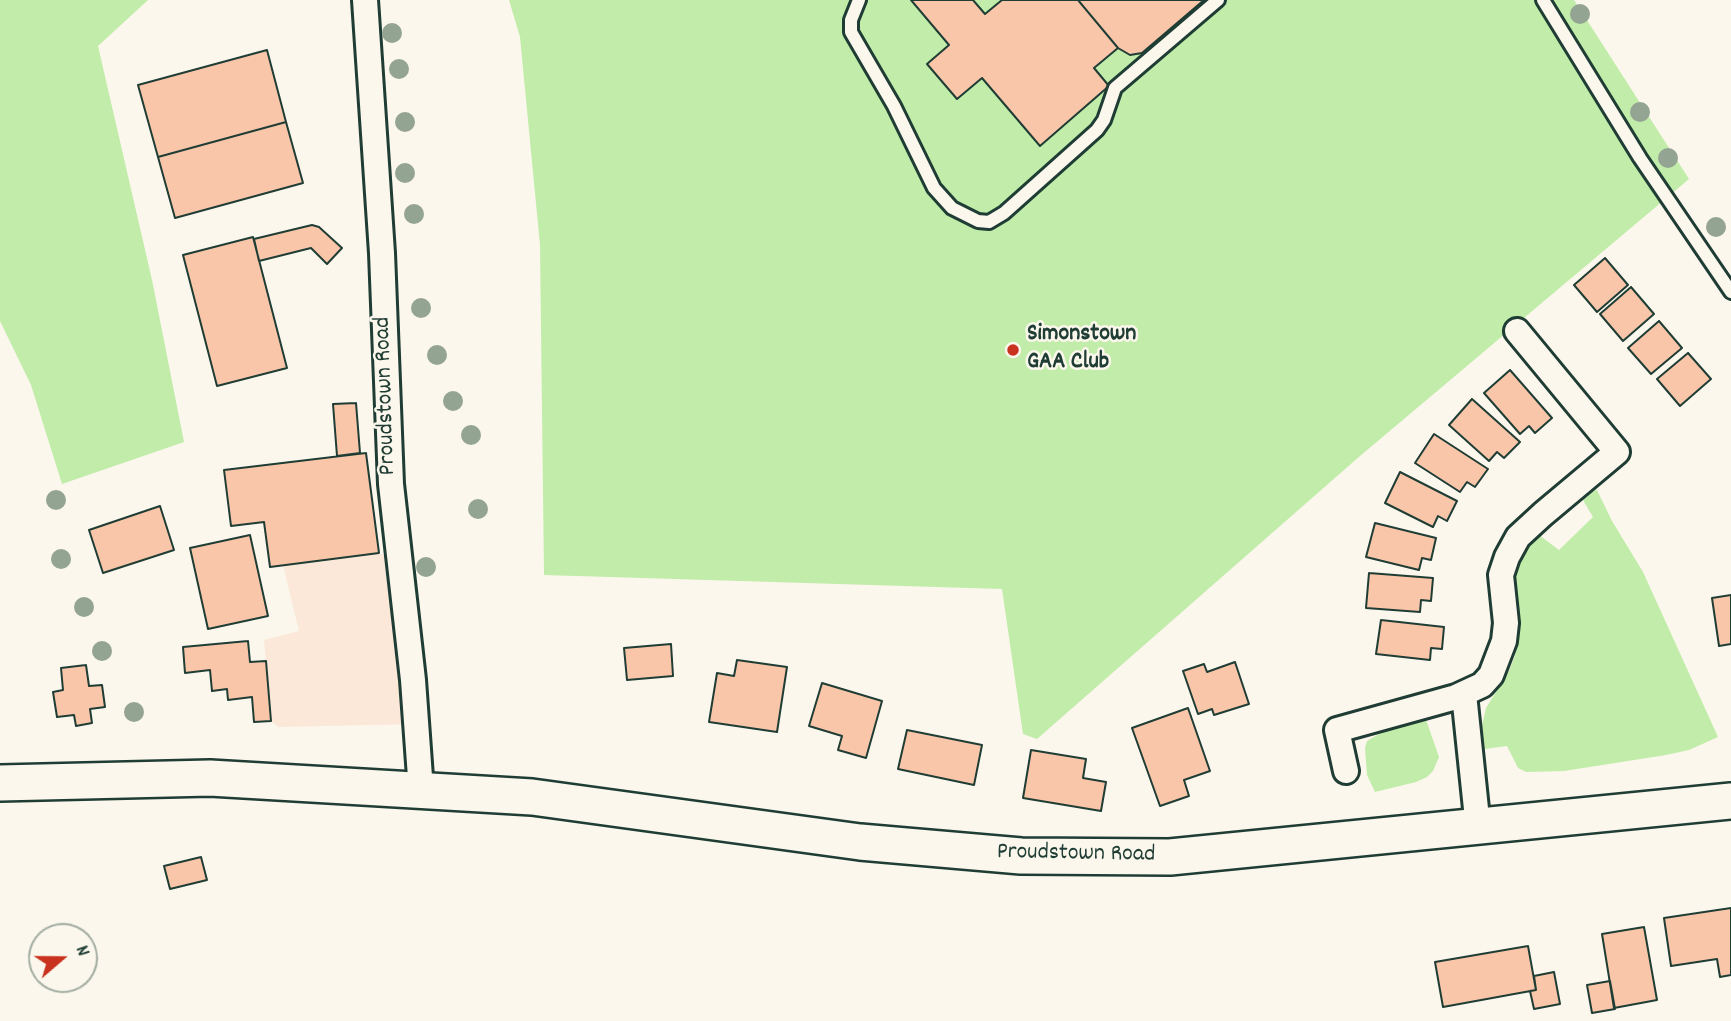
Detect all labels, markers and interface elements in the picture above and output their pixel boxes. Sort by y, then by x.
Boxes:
street label: Proudstown Road [370,316,404,476]
place label: Simonstown GAA Club [1027,322,1136,378]
marker: Simonstown GAA Club [1005,342,1021,358]
street label: Proudstown Road [996,839,1156,871]
north arrow [28,923,98,993]
text: N [67,942,96,960]

